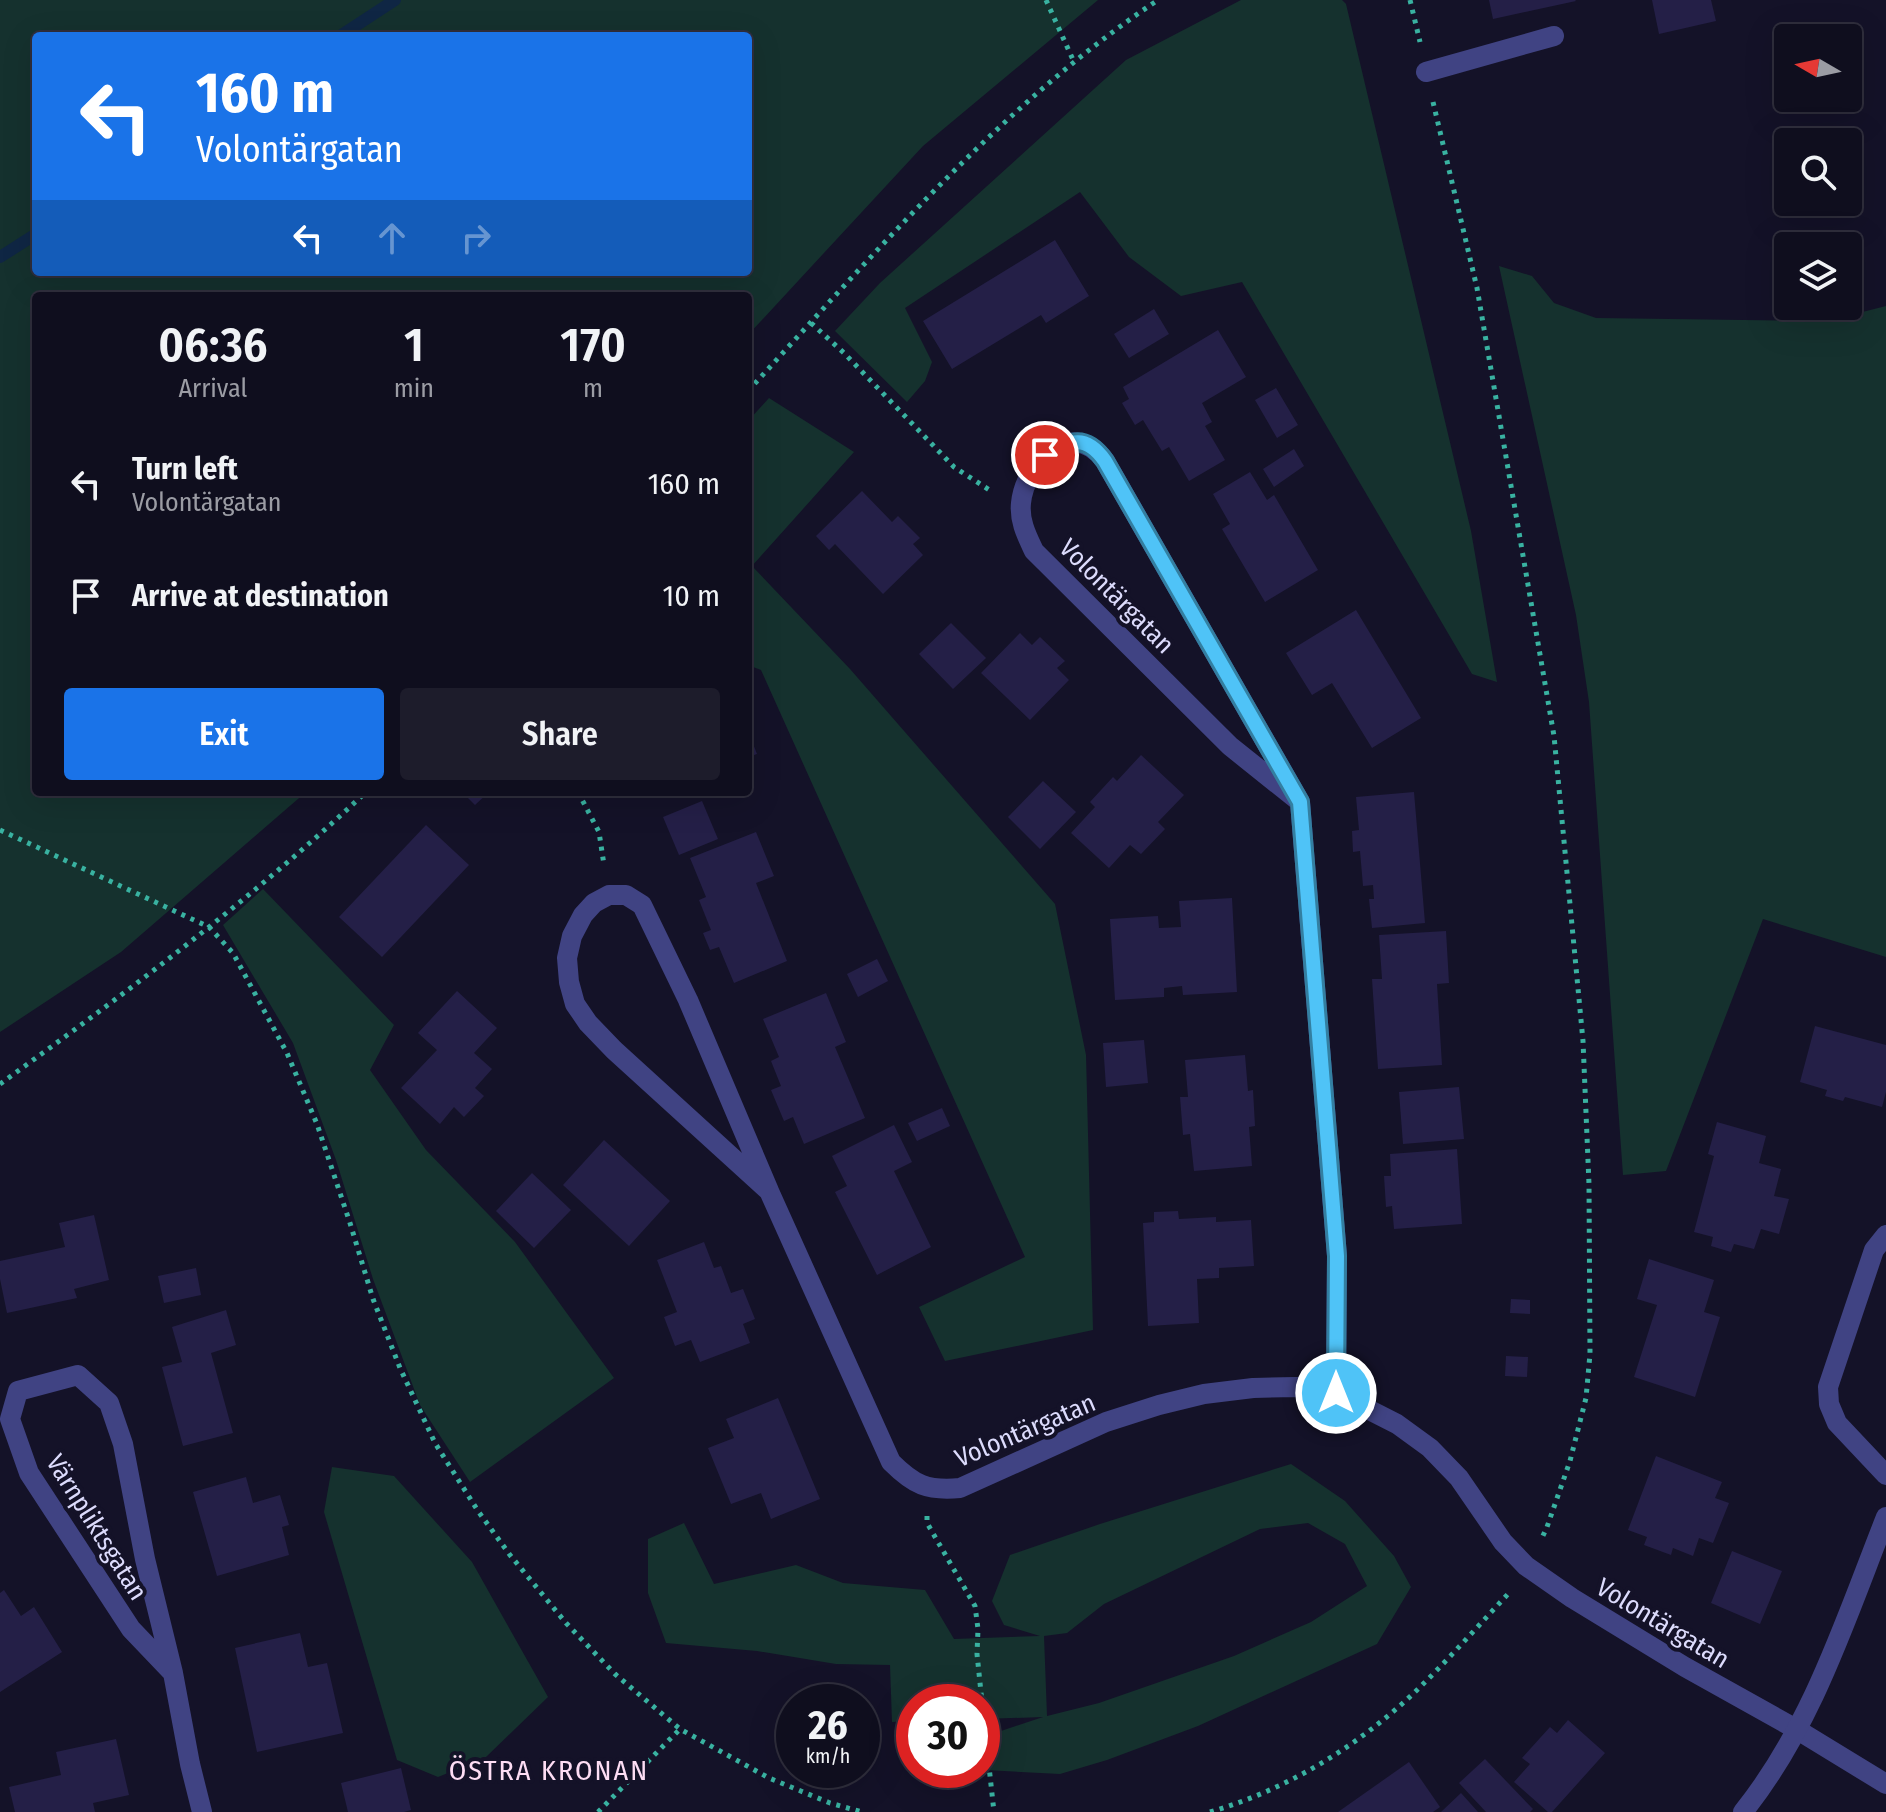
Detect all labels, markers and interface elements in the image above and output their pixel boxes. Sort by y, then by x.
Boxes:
north arrow [1774,24,1862,112]
map controls [1774,24,1862,320]
text: 160 m [196,60,334,127]
icon: left [64,64,168,168]
text: Volontärgatan [196,128,403,172]
button: search [1774,128,1862,216]
icon: left [286,216,330,260]
icon: ahead [370,216,414,260]
icon: right [454,216,498,260]
button: layers [1774,232,1862,320]
text: 06:36 [158,316,268,374]
text: 1 [404,316,424,374]
text: 170 [560,316,626,374]
text: Arrival [178,373,247,404]
text: min [394,373,434,404]
text: m [583,373,603,404]
pin [1011,421,1079,489]
icon: arrive [1023,433,1067,477]
text: Turn left [132,451,238,487]
icon: left [64,462,108,506]
text: 160 m [648,466,720,502]
text: Volontärgatan [132,487,281,518]
street label: Volontärgatan [1053,533,1180,660]
icon: arrive [64,574,108,618]
text: Arrive at destination [132,578,389,614]
text: 10 m [663,578,720,614]
button: Exit [64,688,384,780]
button: Share [400,688,720,780]
position arrow [1294,1351,1378,1435]
street label: Volontärgatan [950,1387,1100,1474]
street label: Värnpliktsgatan [39,1449,154,1606]
street label: Volontärgatan [1591,1572,1735,1675]
speed limit sign: 30 [896,1684,1000,1788]
text: 26 [808,1702,848,1750]
text: km/h [806,1744,850,1768]
district label: ÖSTRA KRONAN [449,1754,649,1787]

